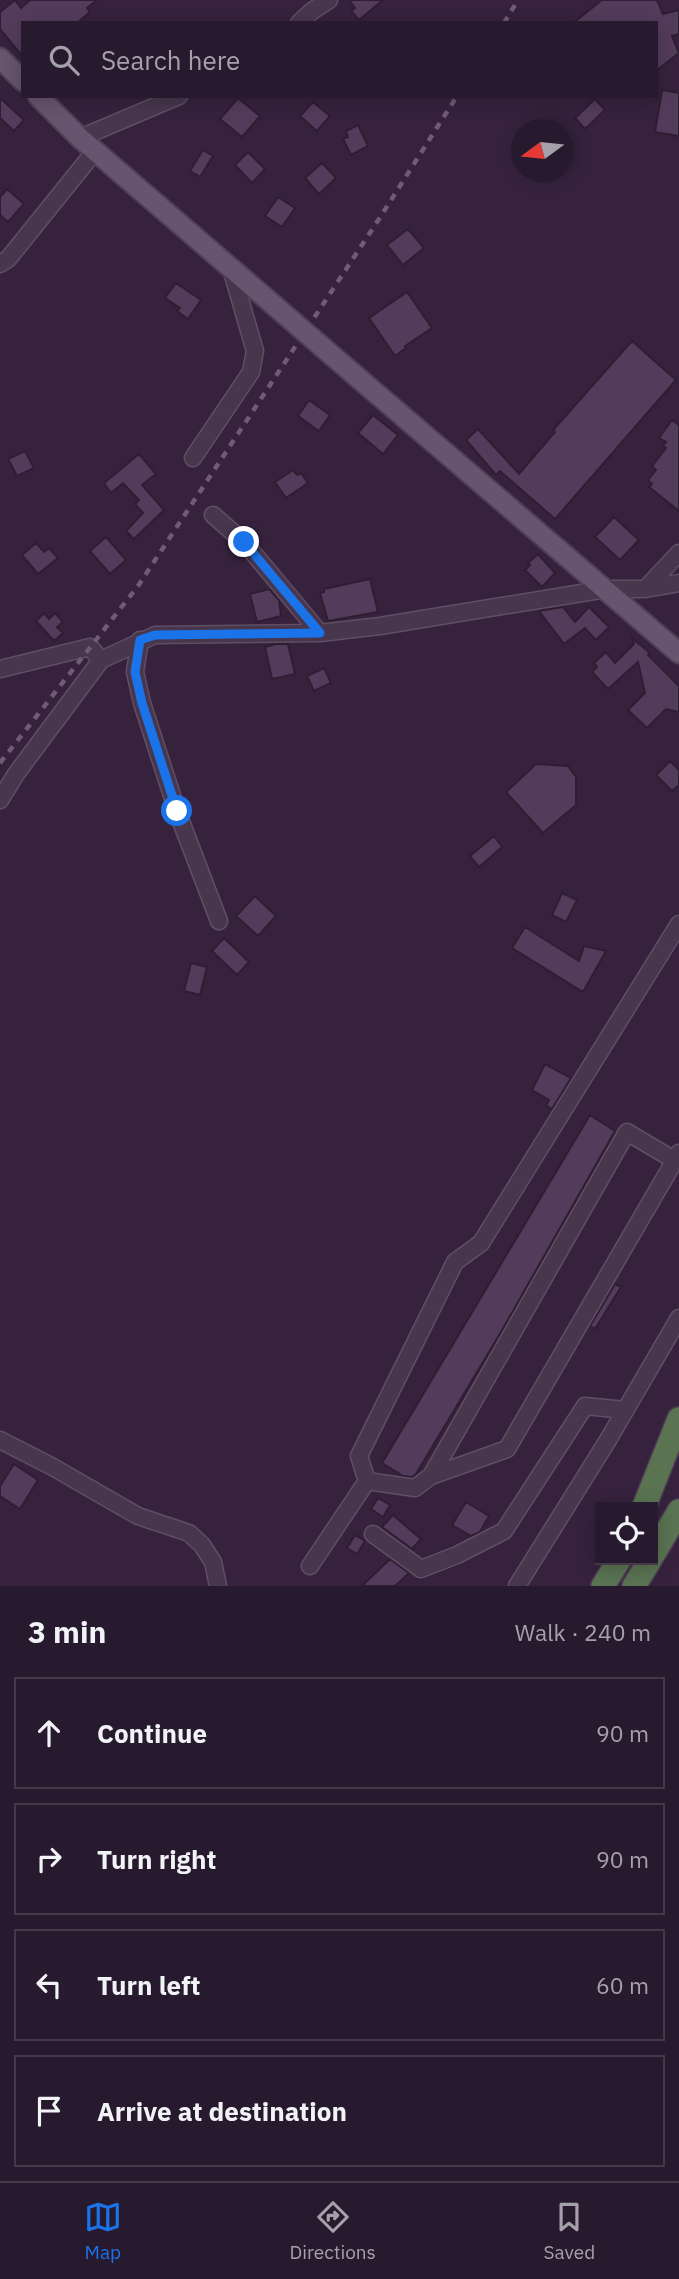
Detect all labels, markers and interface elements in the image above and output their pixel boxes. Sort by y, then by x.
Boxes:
search box [21,21,658,98]
icon: search [45,41,83,79]
text: Search here [101,43,240,77]
north arrow [511,119,574,182]
route end [228,526,259,557]
route start [161,795,192,826]
map controls [595,1502,658,1565]
button: locate [595,1502,658,1565]
text: 3 min [28,1612,106,1651]
text: Walk · 240 m [515,1617,651,1647]
icon: ahead [30,1714,68,1752]
text: Continue [97,1716,207,1750]
text: 90 m [596,1718,649,1748]
icon: right [30,1840,68,1878]
text: Turn right [97,1842,216,1876]
text: 90 m [596,1844,649,1874]
icon: left [30,1966,68,2004]
text: Turn left [97,1968,200,2002]
text: 60 m [596,1970,649,2000]
icon: arrive [30,2092,68,2130]
text: Arrive at destination [97,2094,347,2128]
tab: Map [84,2198,122,2264]
tab: Directions [289,2198,376,2264]
tab: Saved [544,2198,595,2264]

